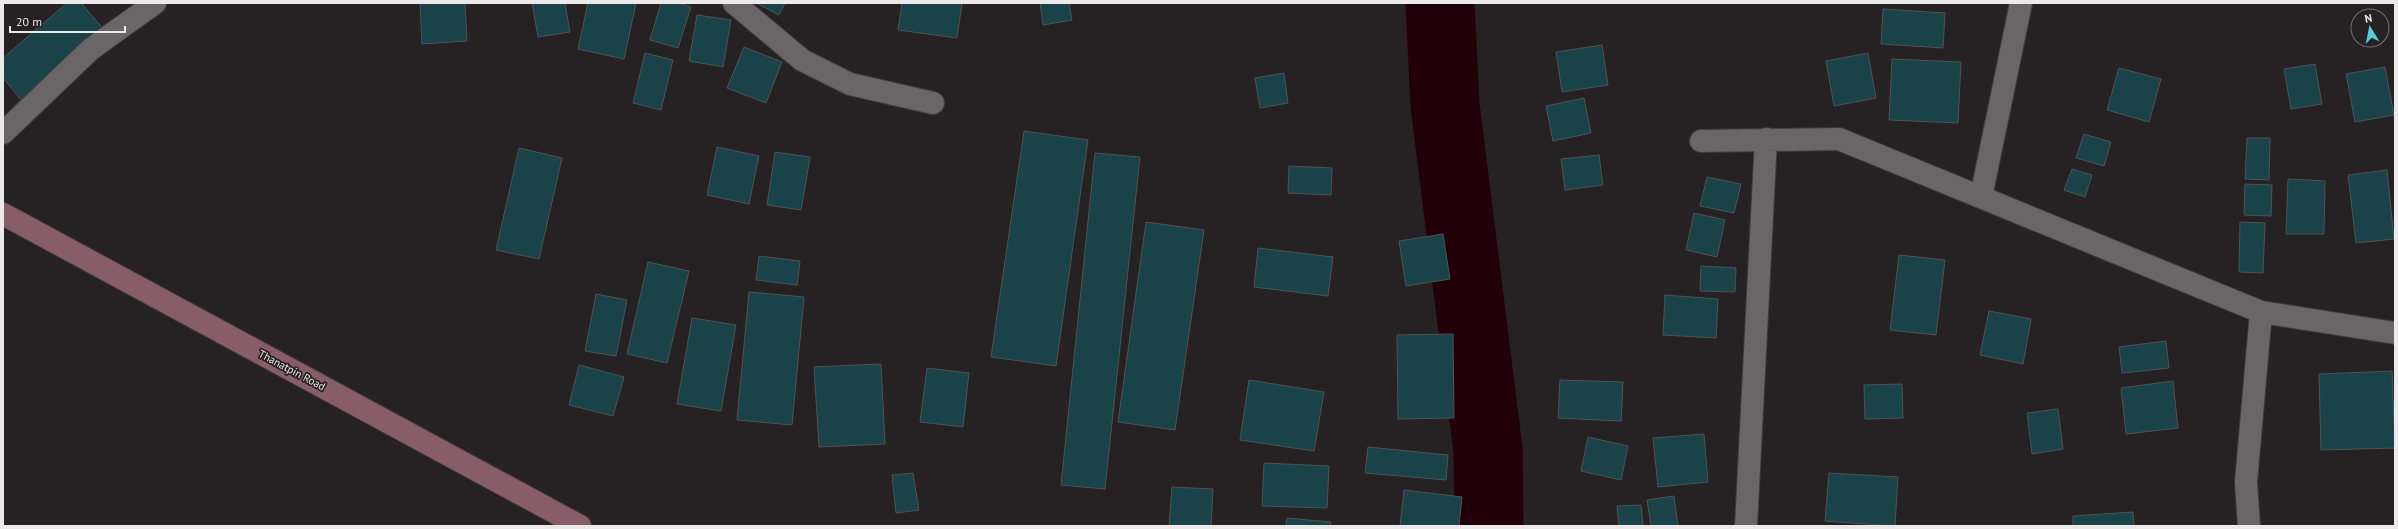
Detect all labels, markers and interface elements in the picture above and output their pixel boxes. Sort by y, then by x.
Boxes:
scale bar [10,8,125,34]
north arrow [2350,8,2390,48]
text: N [2363,11,2373,26]
text: 20 m [16,14,42,29]
street label: Thanatpin Road [256,346,328,394]

